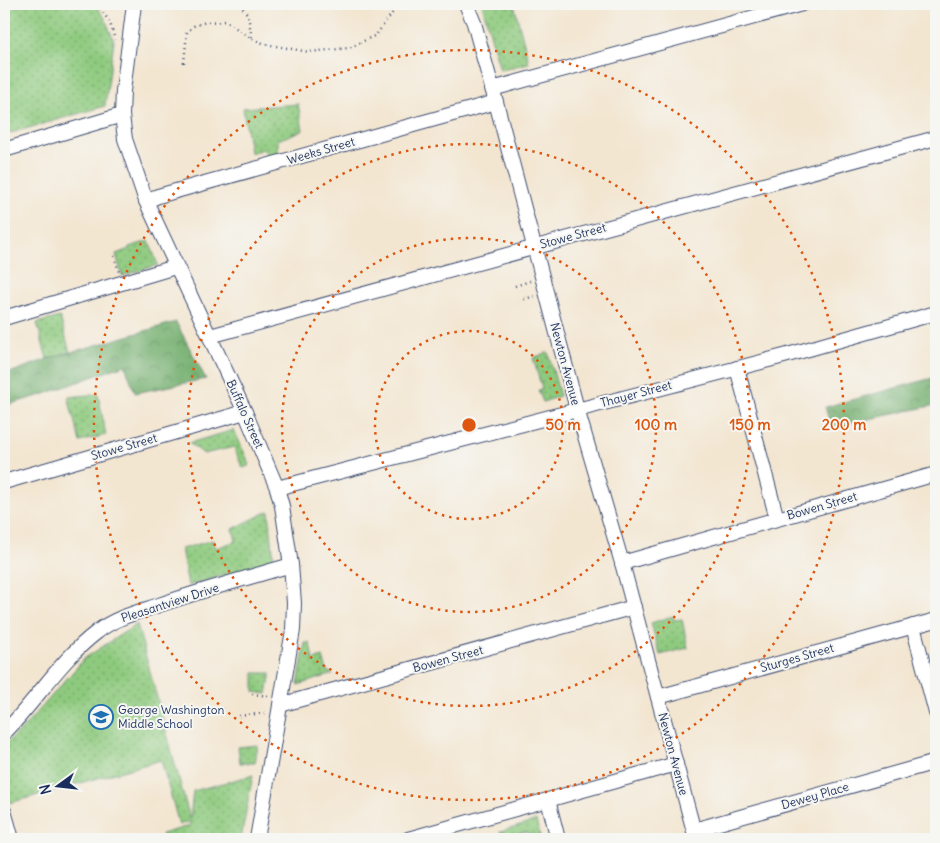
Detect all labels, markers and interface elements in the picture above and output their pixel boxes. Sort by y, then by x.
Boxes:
street label: Weeks Street [285,134,357,167]
street label: Stowe Street [538,219,608,252]
street label: Newton Avenue [547,321,584,407]
street label: Buffalo Street [224,377,267,451]
street label: Thayer Street [599,377,673,410]
text: 50 m [545,415,581,434]
text: 100 m [635,415,677,434]
text: 150 m [729,415,771,434]
text: 200 m [822,415,866,434]
centre of rings [460,416,478,434]
street label: Stowe Street [89,430,159,463]
street label: Bowen Street [785,488,859,523]
street label: Pleasantview Drive [119,580,221,625]
street label: Sturges Street [758,640,835,675]
street label: Bowen Street [411,642,485,675]
place label: George Washington Middle School [118,702,225,731]
school or university icon: George Washington Middle School [88,704,114,730]
street label: Newton Avenue [655,711,692,797]
north arrow [32,760,82,810]
street label: Dewey Place [779,779,850,812]
text: N [35,782,55,796]

